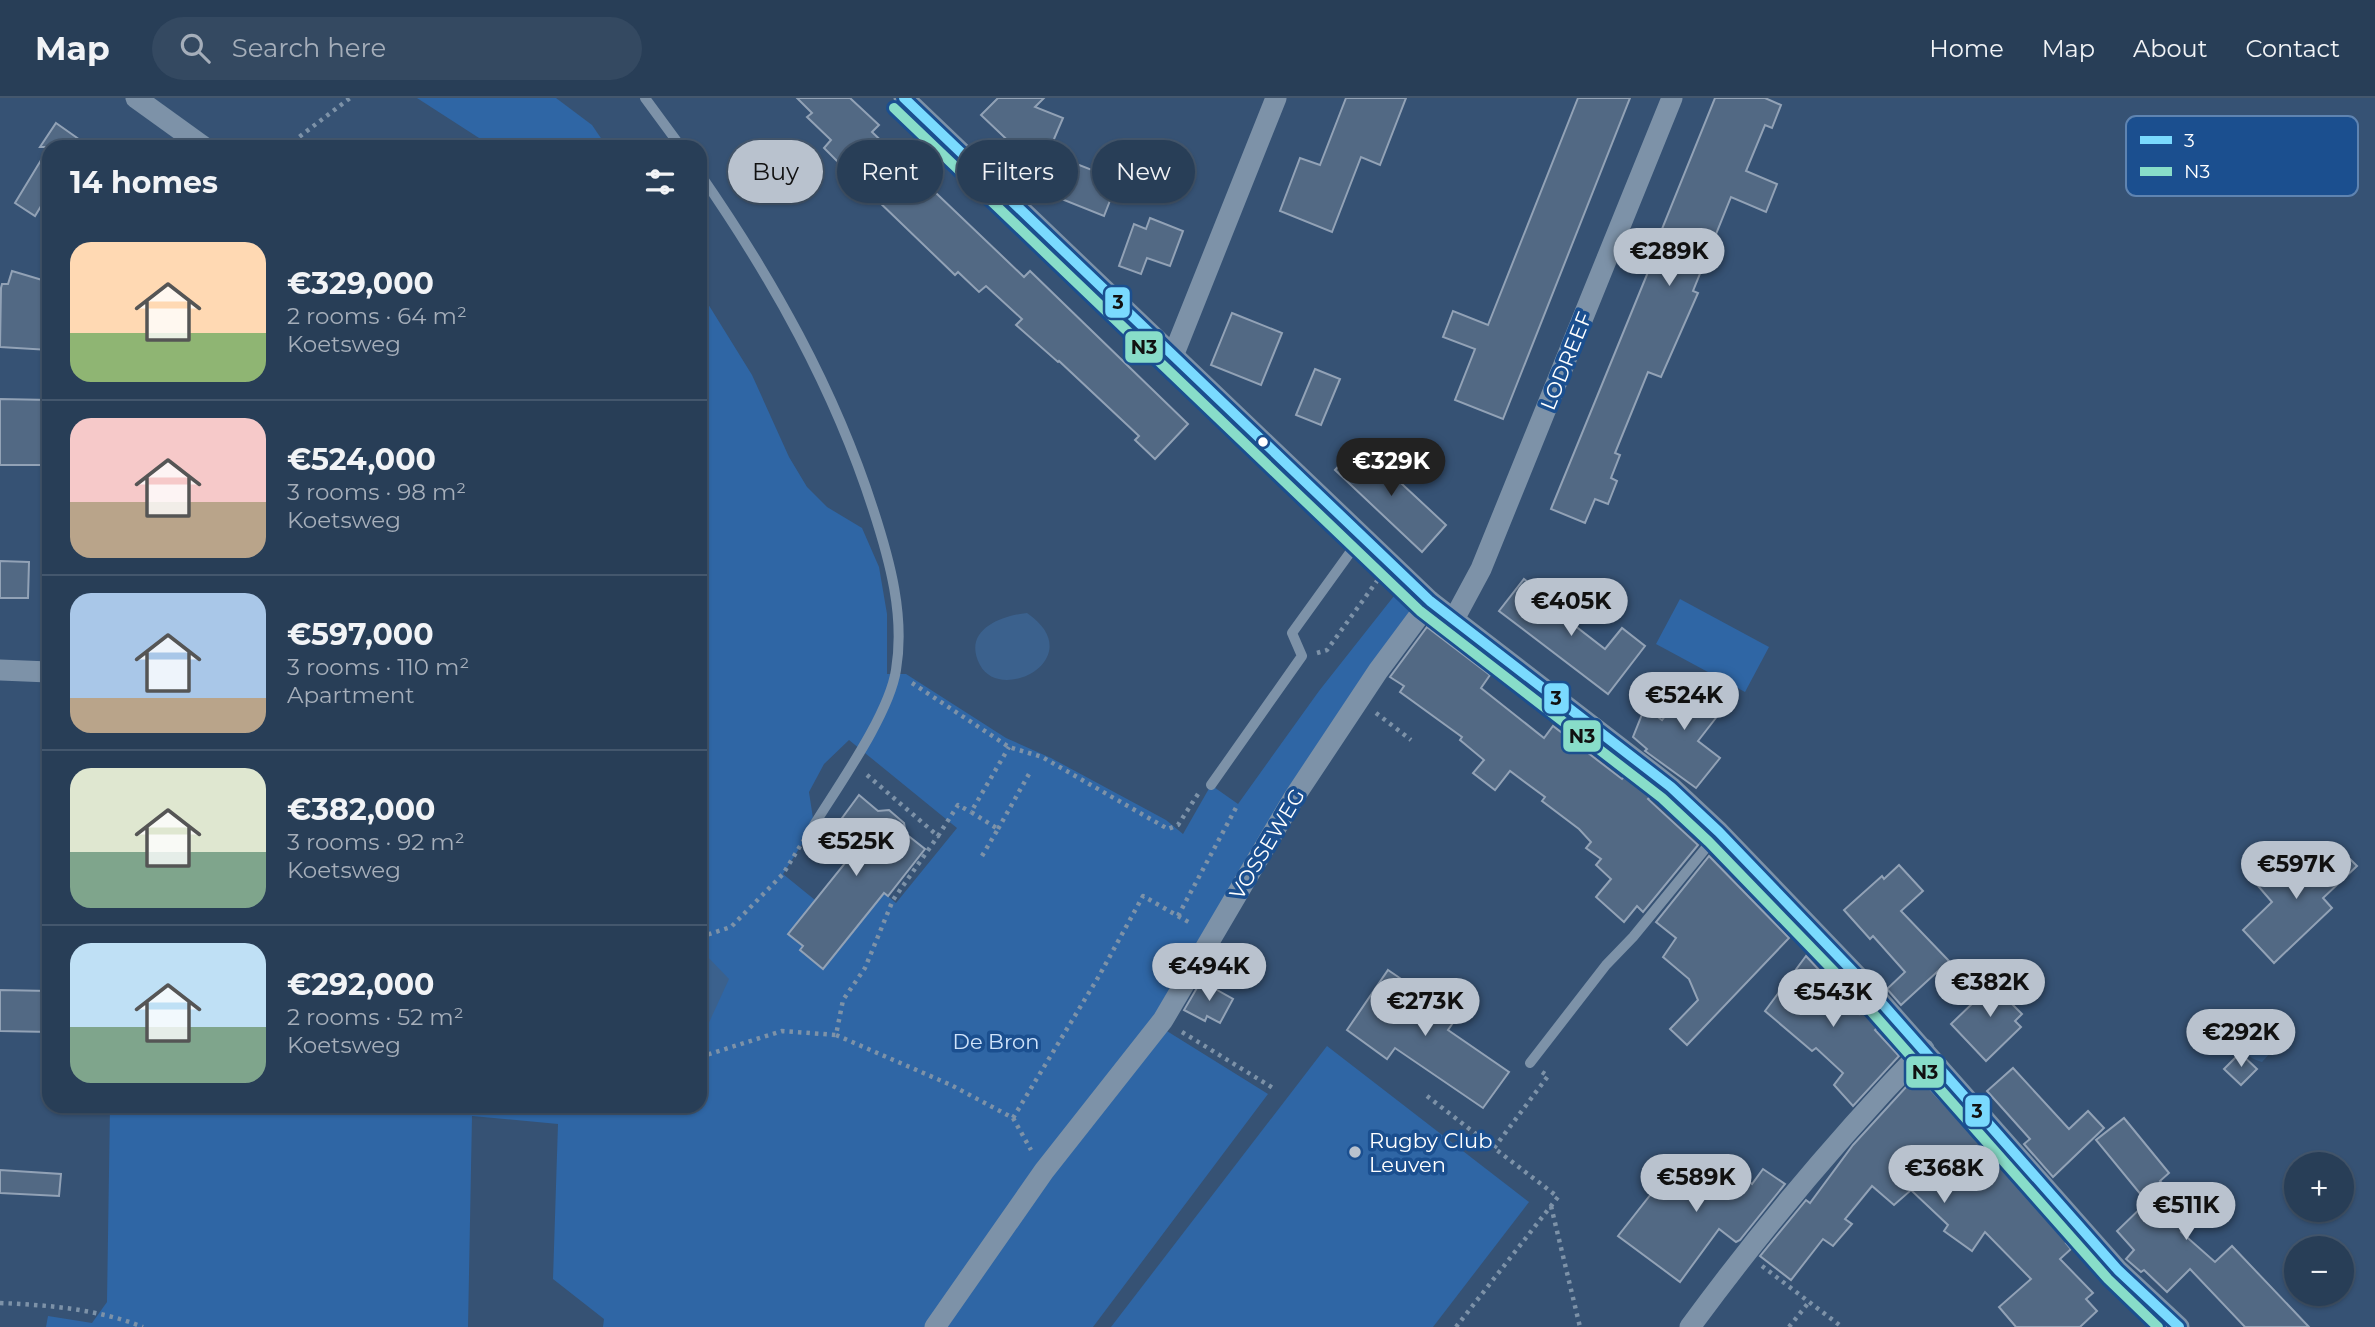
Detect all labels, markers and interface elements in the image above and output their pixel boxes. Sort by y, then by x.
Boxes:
search box [152,17,642,80]
text: Map [35,28,110,68]
icon: search [176,29,214,67]
text: Search here [232,32,386,64]
text: Home [1929,34,2004,63]
text: Map [2042,34,2095,63]
text: About [2133,34,2207,63]
text: Contact [2245,34,2340,63]
legend [2126,116,2358,196]
text: 3 [2184,129,2195,152]
chip: Buy [728,140,823,203]
chip: Rent [837,140,943,203]
chip: Filters [957,140,1078,203]
chip: New [1092,140,1195,203]
text: N3 [2184,160,2210,183]
icon: filters [641,163,679,201]
text: 14 homes [70,164,218,201]
pin: €289K [1620,228,1718,288]
text: €289K [1630,237,1709,265]
text: €329,000 [287,265,434,302]
icon: home [126,270,210,354]
line badge: 3 [1104,286,1131,319]
text: 3 [1111,291,1124,314]
text: 2 rooms · 64 m² [287,302,467,330]
street label: LODREEF [1535,308,1597,414]
text: Koetsweg [287,330,401,358]
line badge: N3 [1124,330,1164,364]
text: N3 [1131,336,1157,359]
unlabelled marker [1256,435,1270,449]
pin: €329K [1342,438,1440,498]
text: €524,000 [287,441,436,478]
icon: home [126,446,210,530]
text: €329K [1352,447,1430,475]
text: 3 rooms · 98 m² [287,478,466,506]
text: Koetsweg [287,506,401,534]
pin: €405K [1522,578,1620,638]
text: €405K [1531,587,1611,615]
text: €597,000 [287,616,434,653]
icon: home [126,621,210,705]
text: 3 rooms · 110 m² [287,653,469,681]
pin: €524K [1635,672,1733,732]
text: Apartment [287,681,415,709]
text: €524K [1645,681,1723,709]
line badge: 3 [1543,682,1570,715]
text: 3 [1549,687,1562,710]
line badge: N3 [1562,719,1602,753]
text: N3 [1569,725,1595,748]
street label: VOSSEWEG [1224,784,1310,904]
text: €382,000 [287,791,435,828]
icon: home [126,796,210,880]
pin: €525K [807,818,905,878]
text: €525K [818,827,894,855]
text: 3 rooms · 92 m² [287,828,465,856]
pin: €597K [2247,842,2345,901]
text: €597K [2257,850,2335,878]
text: Koetsweg [287,856,401,884]
pin: €494K [1160,944,1258,1003]
text: €494K [1168,952,1250,980]
pin: €382K [1941,960,2039,1019]
text: €292,000 [287,966,435,1003]
text: €382K [1951,968,2029,996]
pin: €543K [1784,970,1882,1029]
icon: home [126,971,210,1055]
pin: €273K [1376,978,1474,1038]
text: €543K [1794,978,1872,1006]
text: €273K [1387,987,1463,1015]
text: 2 rooms · 52 m² [287,1003,464,1031]
pin: €292K [2192,1010,2290,1069]
text: €292K [2202,1018,2280,1046]
park label: De Bron [953,1029,1039,1054]
text: Koetsweg [287,1031,401,1059]
line badge: N3 [1905,1055,1945,1089]
text: N3 [1912,1061,1938,1084]
line badge: 3 [1964,1094,1991,1128]
text: 3 [1970,1100,1983,1123]
place label: Rugby Club Leuven [1369,1128,1492,1177]
marker: Rugby Club Leuven [1347,1144,1363,1160]
pin: €368K [1895,1146,1993,1205]
map controls [2284,1152,2354,1306]
button: + [2284,1152,2354,1222]
pin: €589K [1647,1154,1745,1214]
text: €368K [1904,1154,1984,1182]
text: €589K [1657,1163,1735,1191]
pin: €511K [2137,1182,2235,1242]
text: €511K [2152,1191,2220,1219]
button: − [2284,1236,2354,1306]

